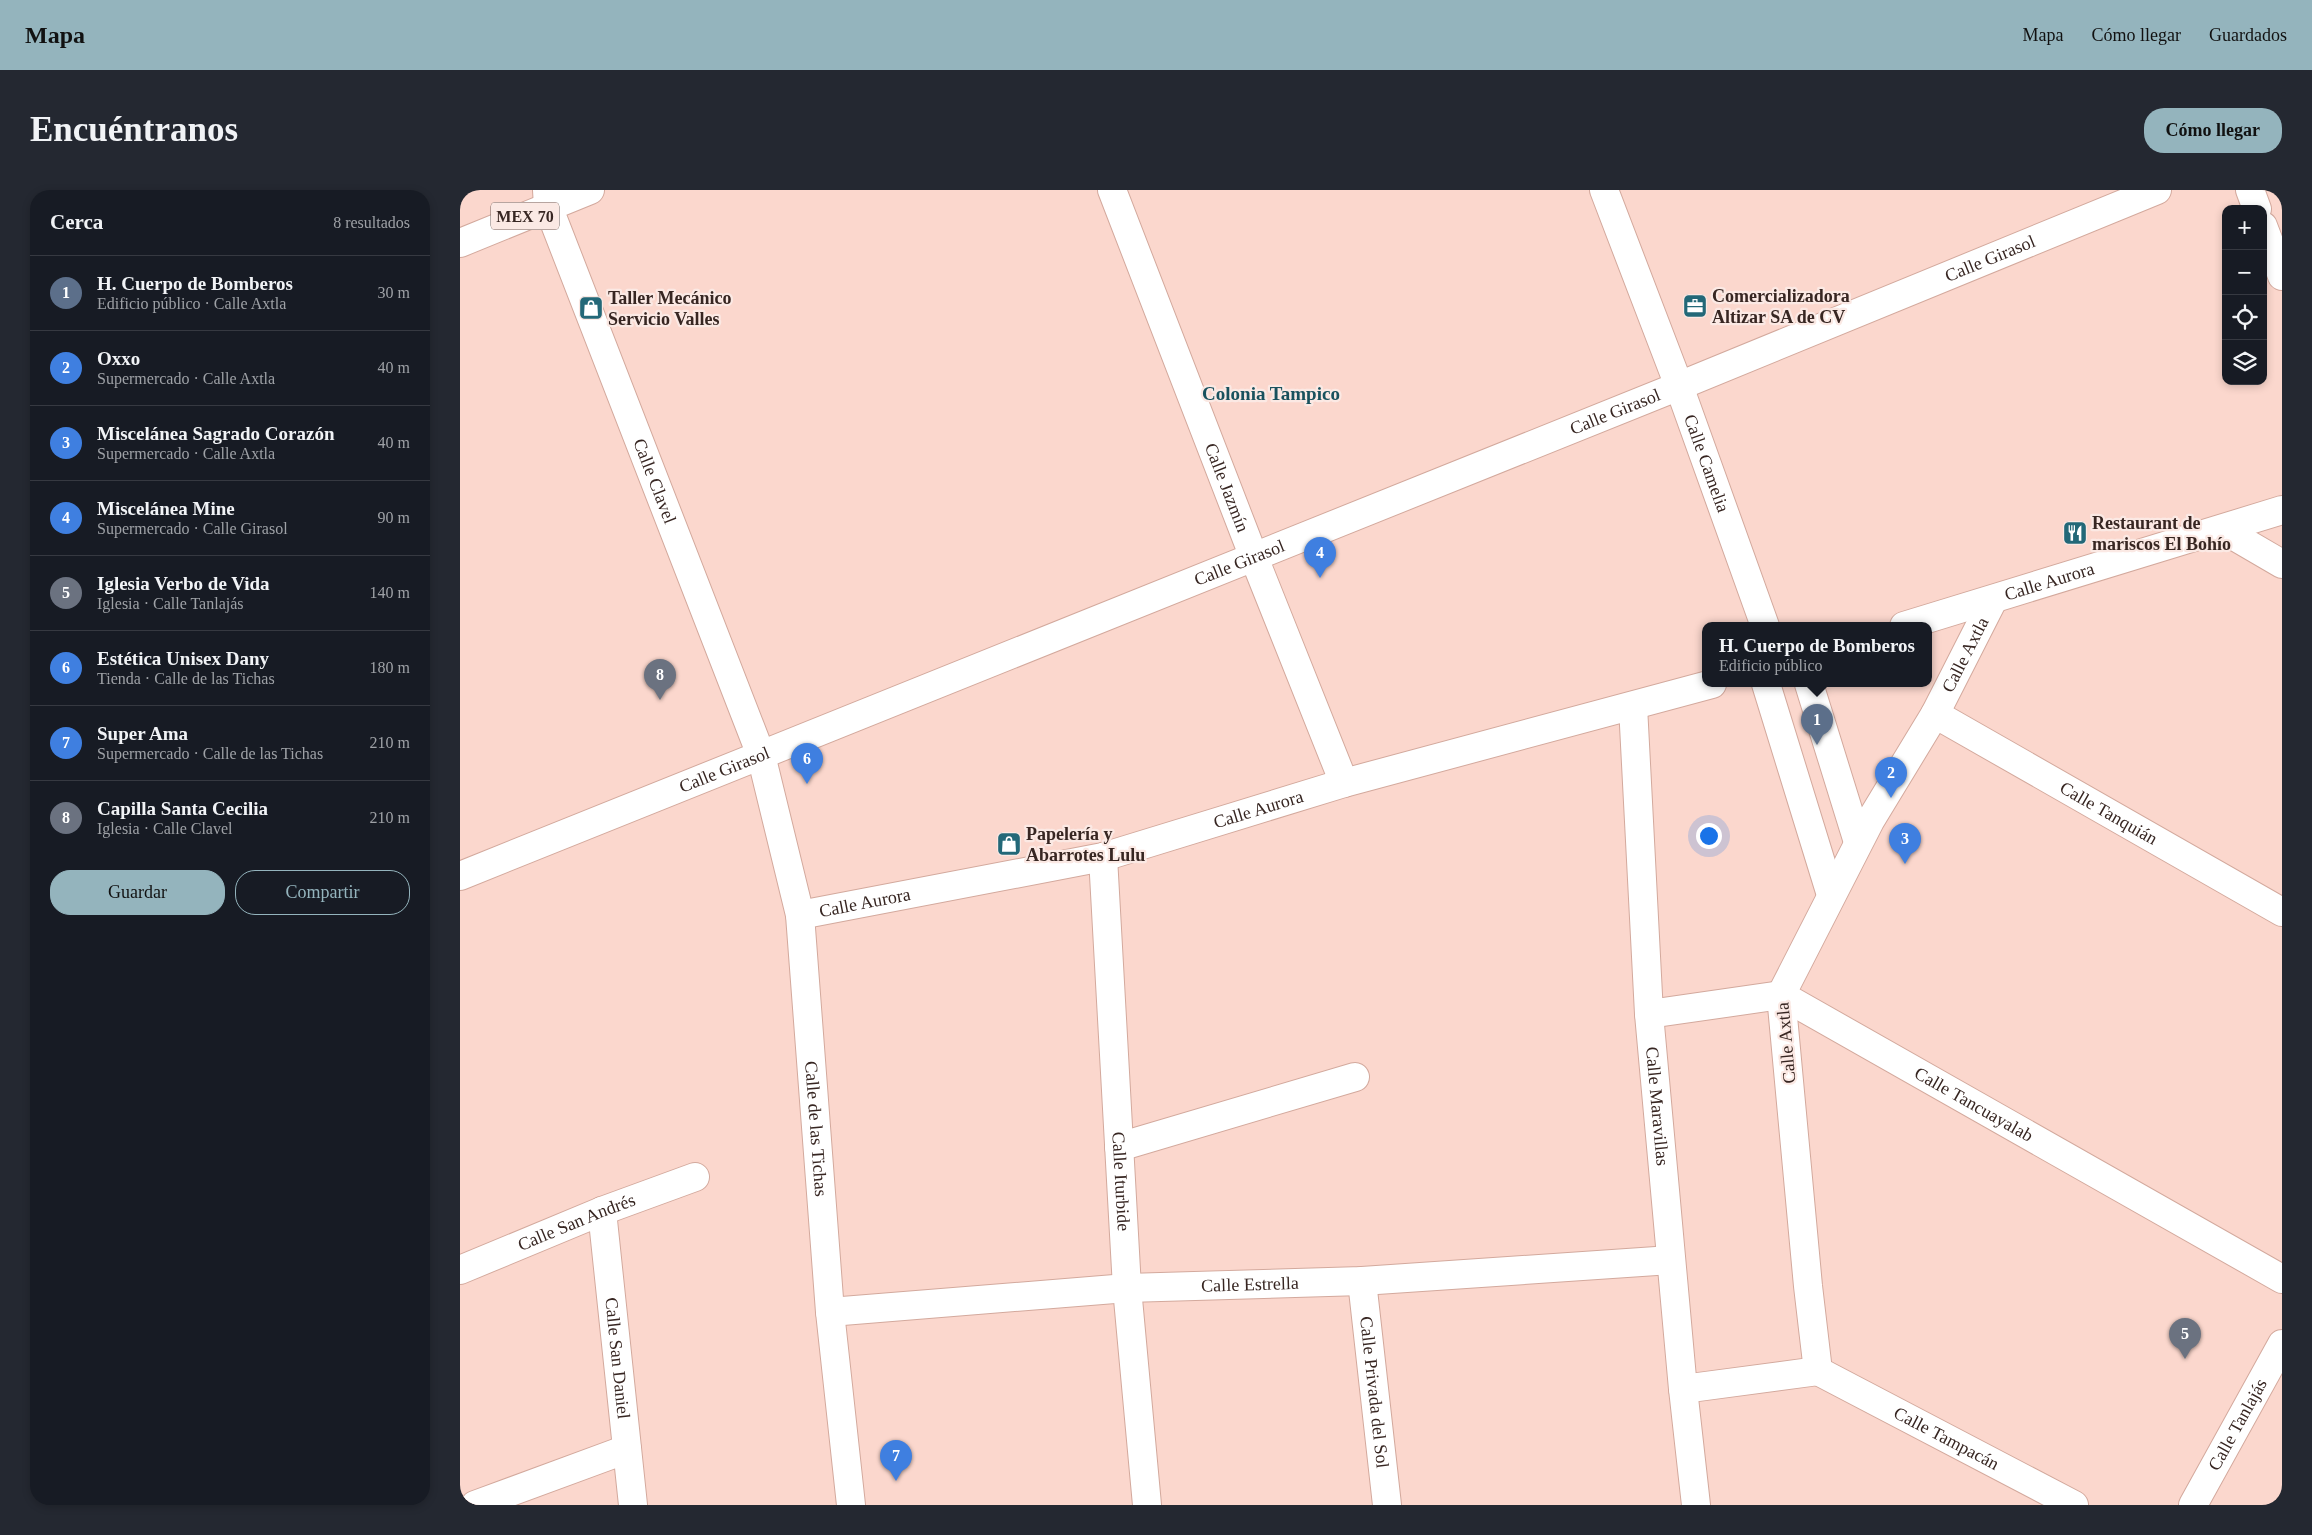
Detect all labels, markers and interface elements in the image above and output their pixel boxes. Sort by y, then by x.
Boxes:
text: Mapa [25,22,85,48]
text: Mapa [2023,25,2064,45]
text: Cómo llegar [2092,25,2181,45]
text: Guardados [2209,25,2287,45]
button: Cómo llegar [2144,108,2282,153]
text: Encuéntranos [30,110,238,149]
road number: MEX 70 [491,202,559,230]
map controls [2222,205,2267,385]
button: + [2222,205,2267,250]
text: Cerca [50,210,103,234]
text: 8 resultados [333,214,410,231]
street label: Calle Girasol [1942,231,2038,286]
button: − [2222,250,2267,295]
text: H. Cuerpo de Bomberos [97,273,293,294]
text: 1 [62,284,70,301]
text: 30 m [378,284,410,301]
place label: Comercializadora Altizar SA de CV [1712,286,1850,327]
place label: Taller Mecánico Servicio Valles [608,288,731,329]
office icon: Comercializadora Altizar SA de CV [1682,293,1708,319]
text: Edificio público · Calle Axtla [97,295,286,312]
shop icon: Taller Mecánico Servicio Valles [578,295,604,321]
button: locate [2222,295,2267,340]
button: layers [2222,340,2267,385]
text: Oxxo [97,348,140,369]
text: 2 [62,359,70,376]
text: 40 m [378,359,410,376]
text: Supermercado · Calle Axtla [97,370,275,387]
district label: Colonia Tampico [1202,383,1340,404]
street label: Calle Girasol [1567,385,1663,439]
street label: Calle Camelia [1680,412,1733,515]
text: Miscelánea Sagrado Corazón [97,423,334,444]
text: 3 [62,434,70,451]
text: 40 m [378,434,410,451]
street label: Calle Clavel [629,436,680,526]
street label: Calle Jazmín [1201,440,1253,535]
text: Supermercado · Calle Axtla [97,445,275,462]
text: Miscelánea Mine [97,498,235,519]
text: 4 [62,509,70,526]
text: 90 m [378,509,410,526]
place label: Restaurant de mariscos El Bohío [2092,513,2231,554]
text: Supermercado · Calle Girasol [97,520,288,537]
restaurant icon: Restaurant de mariscos El Bohío [2062,520,2088,546]
street label: Calle Girasol [1191,536,1287,590]
pin: 4 [1304,537,1336,578]
street label: Calle Aurora [2002,558,2096,605]
text: Iglesia Verbo de Vida [97,573,270,594]
text: 5 [62,584,70,601]
text: 140 m [370,584,410,601]
text: Iglesia · Calle Tanlajás [97,595,244,612]
street label: Calle Axtla [1938,614,1993,696]
popup [1702,622,1932,687]
text: H. Cuerpo de Bomberos [1719,635,1915,656]
text: Estética Unisex Dany [97,648,269,669]
text: Edificio público [1719,657,1823,674]
text: 6 [62,659,70,676]
text: 180 m [370,659,410,676]
pin: 8 [644,659,676,700]
text: Tienda · Calle de las Tichas [97,670,275,687]
pin: 1 [1801,704,1833,745]
text: Super Ama [97,723,188,744]
text: 7 [62,734,70,751]
text: 210 m [370,734,410,751]
street label: Calle Girasol [676,743,773,797]
pin: 6 [791,743,823,784]
text: Supermercado · Calle de las Tichas [97,745,323,762]
pin: 2 [1875,757,1907,798]
street label: Calle Tanquián [2056,777,2161,849]
street label: Calle Aurora [1211,786,1306,832]
text: Capilla Santa Cecilia [97,798,268,819]
text: 8 [62,809,70,826]
text: 210 m [370,809,410,826]
text: Iglesia · Calle Clavel [97,820,233,837]
your location [1696,823,1722,849]
pin: 3 [1889,823,1921,864]
place label: Papelería y Abarrotes Lulu [1026,824,1145,865]
shop icon: Papelería y Abarrotes Lulu [996,831,1022,857]
button: Guardar [50,870,225,915]
button: Compartir [235,870,410,915]
street label: Calle Aurora [817,884,912,921]
street label: Calle Axtla [1772,1002,1800,1084]
street label: Calle Maravillas [1642,1046,1673,1167]
street label: Calle de las Tichas [801,1060,831,1197]
street label: Calle Tancuayalab [1911,1063,2037,1146]
street label: Calle Iturbide [1108,1131,1134,1232]
street label: Calle San Andrés [515,1190,638,1255]
street label: Calle Estrella [1201,1273,1299,1296]
street label: Calle San Daniel [601,1296,634,1420]
street label: Calle Privada del Sol [1356,1315,1393,1469]
pin: 5 [2169,1318,2201,1359]
street label: Calle Tanlajás [2204,1375,2271,1474]
street label: Calle Tampacán [1890,1402,2002,1474]
pin: 7 [880,1440,912,1481]

